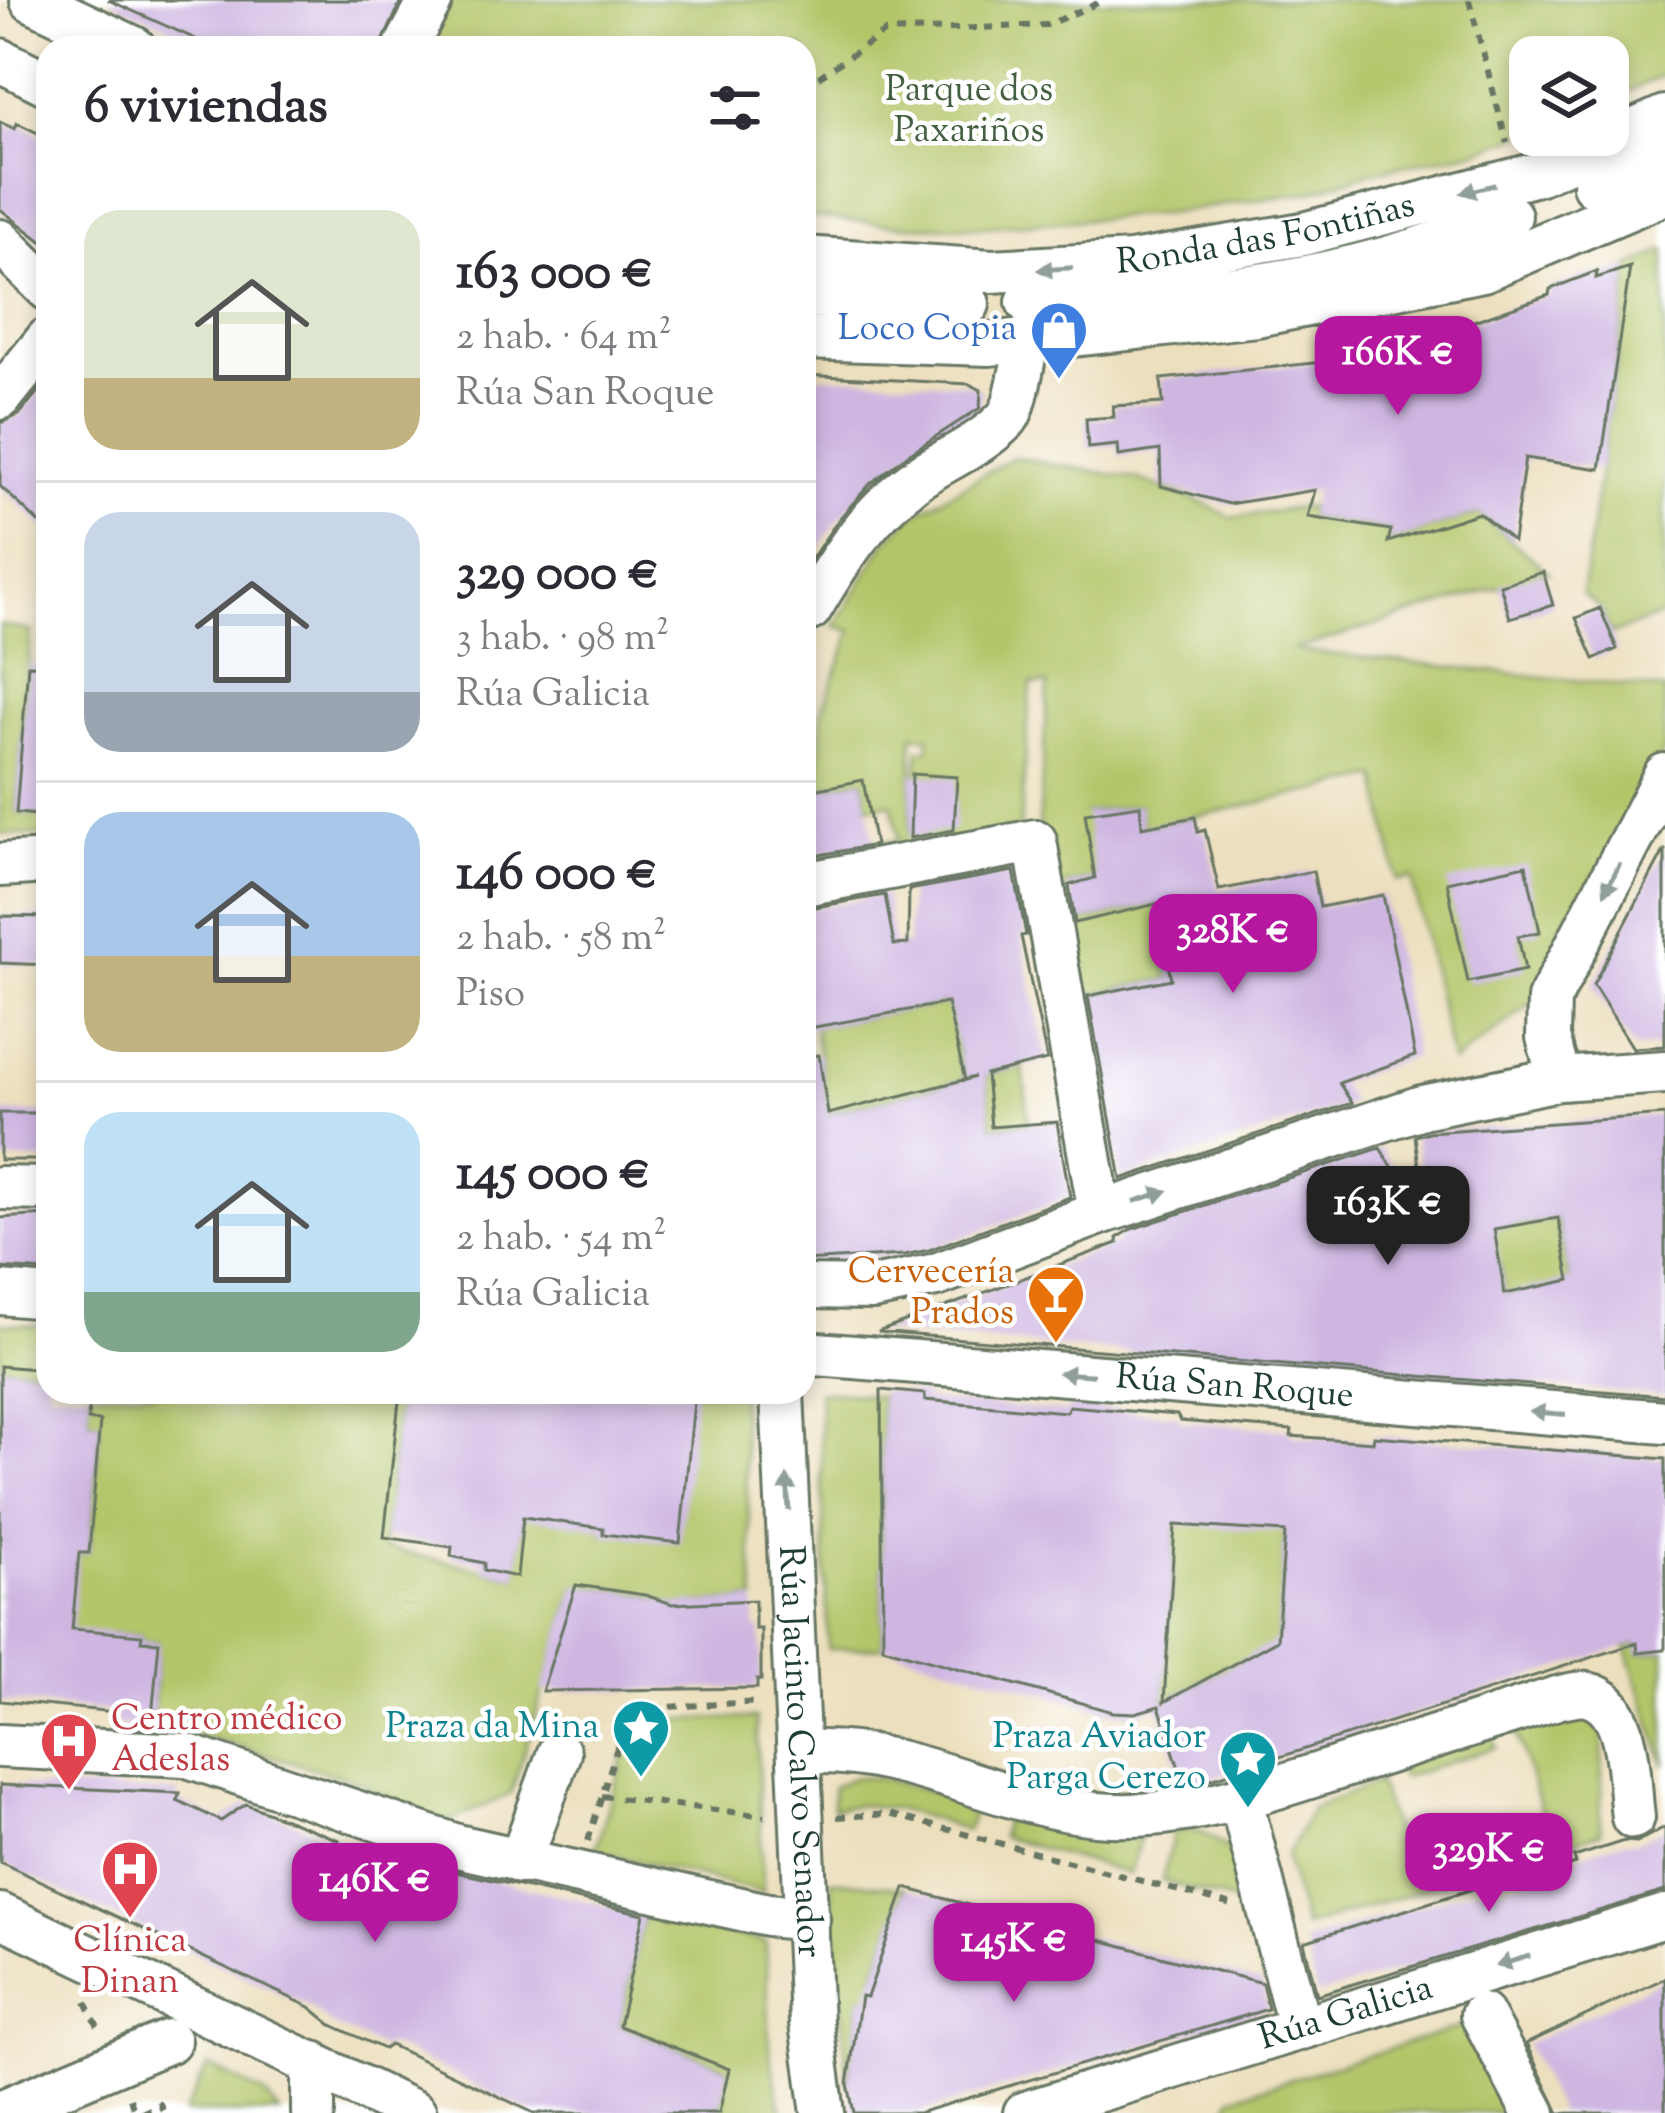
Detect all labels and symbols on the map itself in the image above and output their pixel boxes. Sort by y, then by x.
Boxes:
park label: Parque dos Paxariños [885,65,1053,158]
street label: Ronda das Fontiñas [1115,180,1420,290]
one-way arrow [1459,180,1496,199]
one-way arrow [1035,259,1073,278]
shop icon: Loco Copia [1028,299,1090,381]
place label: Loco Copia [838,304,1017,356]
pin: 166K € [1300,316,1496,418]
one-way arrow [1602,862,1622,896]
pin: 328K € [1135,894,1331,996]
pin: 163K € [1290,1166,1486,1268]
one-way arrow [1133,1186,1170,1205]
place label: Cervecería Prados [848,1247,1014,1340]
bar icon: Cervecería Prados [1025,1263,1087,1345]
street label: Rúa San Roque [1114,1352,1356,1423]
one-way arrow [1057,1364,1094,1383]
one-way arrow [1529,1403,1566,1422]
one-way arrow [778,1473,797,1511]
street label: Rúa Jacinto Calvo Senador [763,1544,834,1959]
place label: Centro médico Adeslas [111,1694,342,1787]
place icon: Praza da Mina [610,1697,672,1779]
place label: Praza da Mina [385,1702,599,1754]
hospital icon: Centro médico Adeslas [38,1710,100,1792]
place label: Praza Aviador Parga Cerezo [993,1712,1206,1805]
place icon: Praza Aviador Parga Cerezo [1217,1728,1279,1810]
pin: 329K € [1391,1813,1587,1915]
hospital icon: Clínica Dinan [99,1838,161,1920]
pin: 146K € [277,1843,473,1945]
pin: 145K € [916,1903,1112,2005]
place label: Clínica Dinan [73,1916,187,2009]
one-way arrow [1494,1953,1531,1971]
street label: Rúa Galicia [1253,1963,1439,2065]

